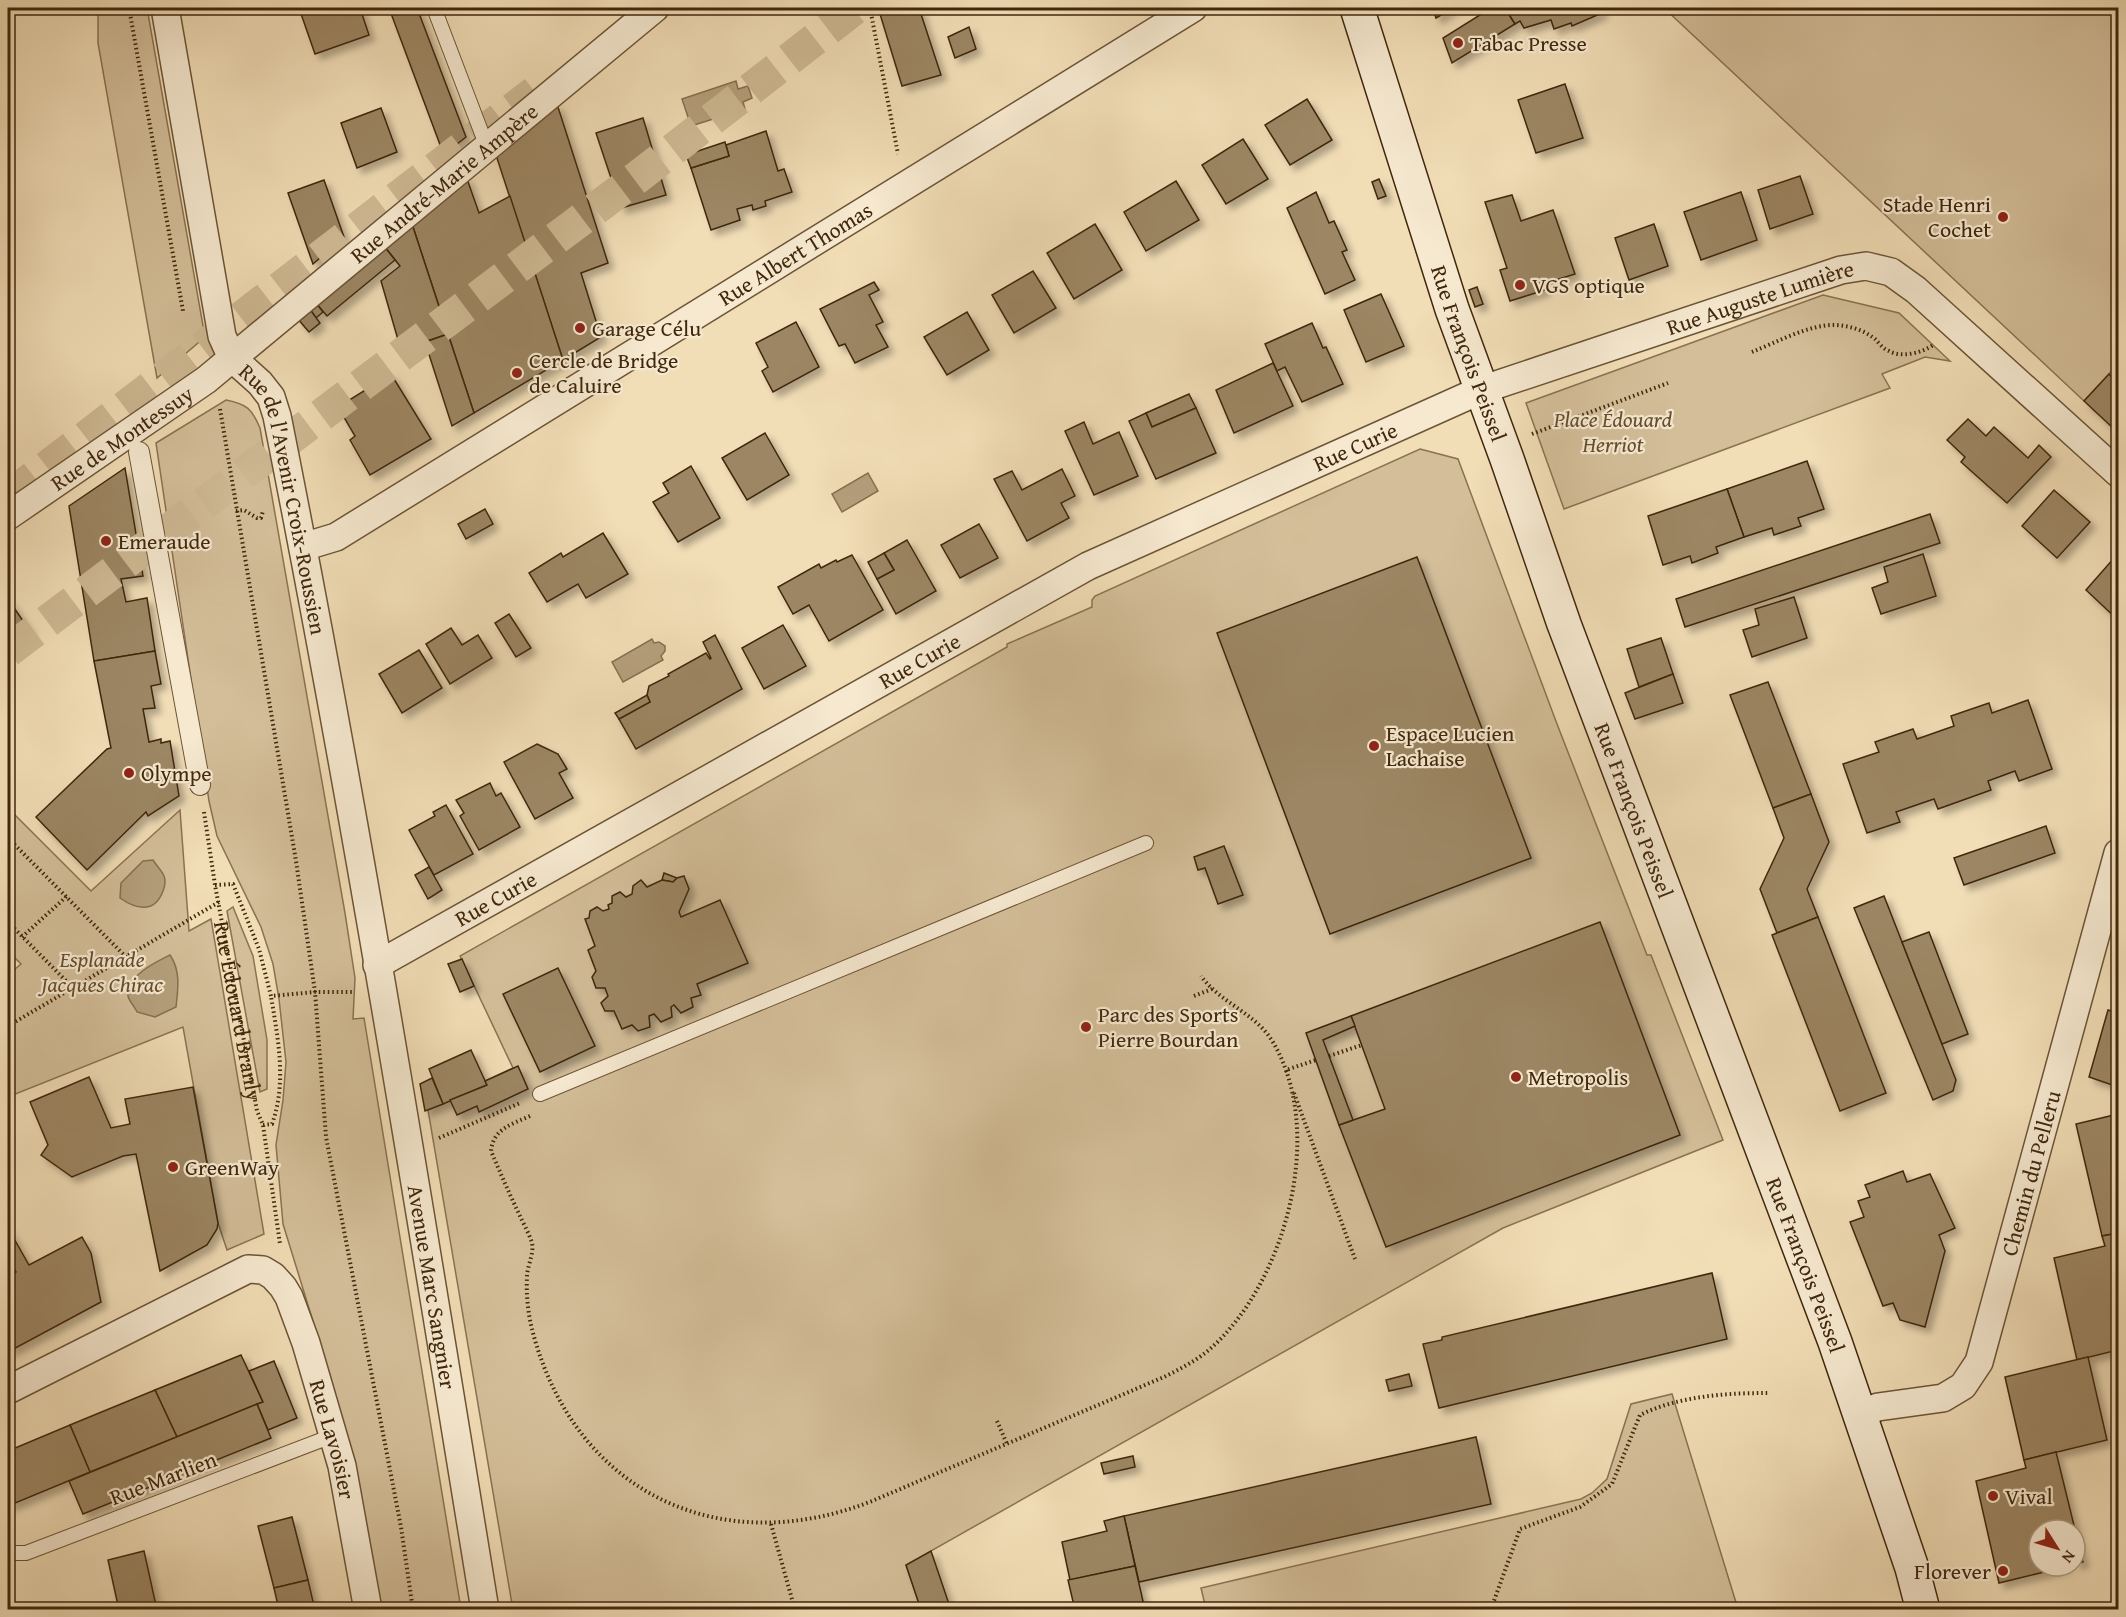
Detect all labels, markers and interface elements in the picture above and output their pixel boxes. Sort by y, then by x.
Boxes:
place label: Tabac Presse [1470,27,1587,59]
marker: Tabac Presse [1451,36,1465,50]
street label: Rue André-Marie Ampère [343,95,545,270]
place label: Stade Henri Cochet [1883,188,1991,245]
street label: Rue Albert Thomas [712,194,878,313]
marker: Stade Henri Cochet [1996,210,2010,224]
street label: Rue Auguste Lumière [1662,252,1856,343]
street label: Rue François Peissel [1423,261,1515,446]
place label: VGS optique [1532,269,1645,301]
marker: VGS optique [1513,278,1527,292]
place label: Garage Célu [592,312,701,344]
marker: Garage Célu [573,321,587,335]
place label: Cercle de Bridge de Caluire [529,344,678,401]
street label: Rue de l'Avenir Croix-Roussien [232,356,335,638]
marker: Cercle de Bridge de Caluire [510,366,524,380]
street label: Rue de Montessuy [44,377,200,498]
park label: Place Édouard Herriot [1553,403,1673,460]
street label: Rue Curie [1308,414,1402,479]
place label: Emeraude [118,525,211,557]
marker: Emeraude [99,534,113,548]
street label: Rue Curie [873,625,966,696]
place label: Espace Lucien Lachaise [1386,717,1515,774]
street label: Rue François Peissel [1587,718,1682,903]
marker: Espace Lucien Lachaise [1367,739,1381,753]
place label: Olympe [141,757,212,789]
marker: Olympe [122,766,136,780]
street label: Rue Curie [449,863,542,934]
street label: Rue Édouard Branly [206,918,271,1104]
park label: Esplanade Jacques Chirac [37,943,164,1000]
place label: Parc des Sports Pierre Bourdan [1098,998,1239,1055]
marker: Parc des Sports Pierre Bourdan [1079,1020,1093,1034]
place label: Metropolis [1528,1061,1628,1093]
marker: Metropolis [1509,1070,1523,1084]
street label: Chemin du Pelleru [1993,1087,2069,1259]
place label: GreenWay [185,1151,279,1183]
marker: GreenWay [166,1160,180,1174]
street label: Rue François Peissel [1758,1173,1853,1357]
street label: Avenue Marc Sangnier [400,1182,465,1391]
street label: Rue Lavoisier [301,1375,364,1502]
street label: Rue Marlien [105,1443,222,1513]
place label: Vival [2005,1480,2053,1512]
marker: Vival [1986,1489,2000,1503]
north arrow [2027,1518,2087,1578]
text: N [2056,1546,2082,1569]
place label: Florever [1914,1555,1991,1587]
marker: Florever [1996,1564,2010,1578]

